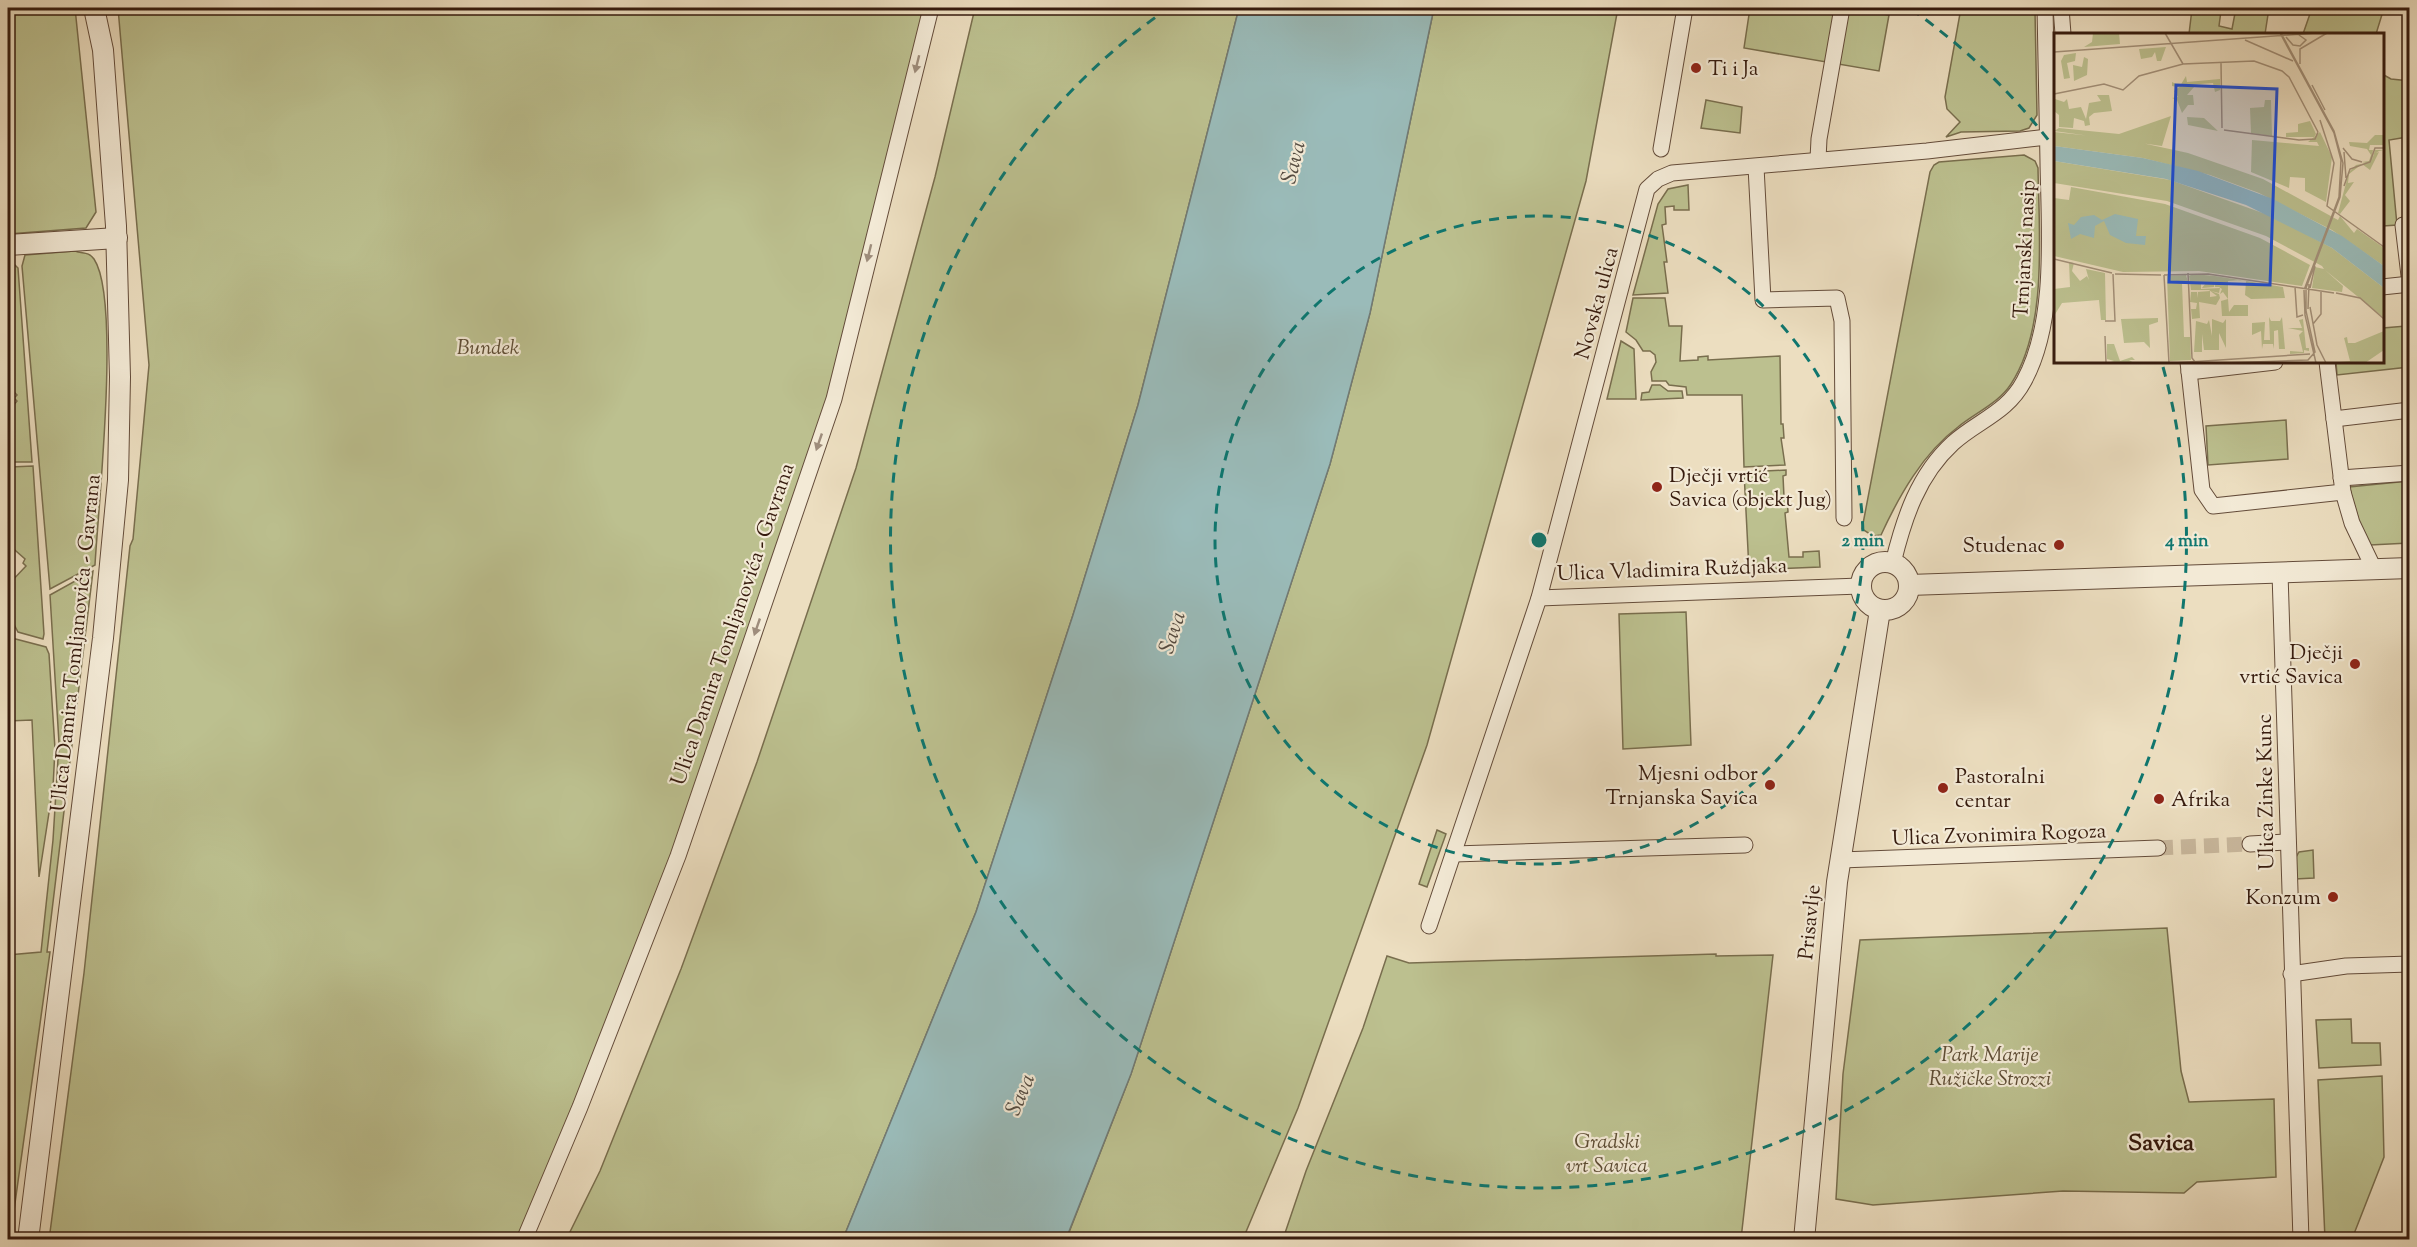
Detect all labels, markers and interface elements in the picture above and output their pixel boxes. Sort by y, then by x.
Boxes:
inset map [2054,33,2384,363]
one-way arrow [911,55,921,73]
place label: Ti i Ja [1708,55,1759,85]
marker: Ti i Ja [1689,61,1703,75]
water label: Sava [1274,138,1316,187]
street label: Trnjanski nasip [2007,179,2045,319]
one-way arrow [864,244,874,263]
street label: Novska ulica [1569,244,1627,363]
park label: Bundek [457,334,520,364]
one-way arrow [814,433,824,451]
street label: Ulica Damira Tomljanovića - Gavrana [664,459,803,790]
place label: Dječji vrtić Savica (objekt Jug) [1669,462,1832,516]
street label: Ulica Damira Tomljanovića - Gavrana [44,473,110,814]
marker: Dječji vrtić Savica (objekt Jug) [1650,480,1664,494]
text: 2 min [1842,529,1885,555]
text: 4 min [2164,529,2209,555]
centre of rings [1529,530,1549,550]
place label: Studenac [1962,532,2047,562]
marker: Studenac [2052,538,2066,552]
street label: Ulica Vladimira Ruždjaka [1556,552,1788,590]
water label: Sava [1152,608,1196,658]
one-way arrow [752,618,762,636]
place label: Dječji vrtić Savica [2239,639,2343,693]
marker: Dječji vrtić Savica [2348,657,2362,671]
street label: Ulica Zinke Kunc [2251,714,2283,870]
place label: Mjesni odbor Trnjanska Savica [1605,760,1758,814]
place label: Pastoralni centar [1955,763,2045,817]
marker: Mjesni odbor Trnjanska Savica [1763,778,1777,792]
marker: Pastoralni centar [1936,781,1950,795]
place label: Afrika [2171,786,2231,816]
marker: Afrika [2152,792,2166,806]
street label: Ulica Zvonimira Rogoza [1891,817,2107,855]
street label: Prisavlje [1792,883,1830,961]
place label: Konzum [2245,884,2321,914]
marker: Konzum [2326,890,2340,904]
park label: Park Marije Ružičke Strozzi [1929,1041,2051,1095]
water label: Sava [999,1069,1045,1121]
district label: Savica [2128,1127,2195,1161]
park label: Gradski vrt Savica [1566,1128,1648,1182]

